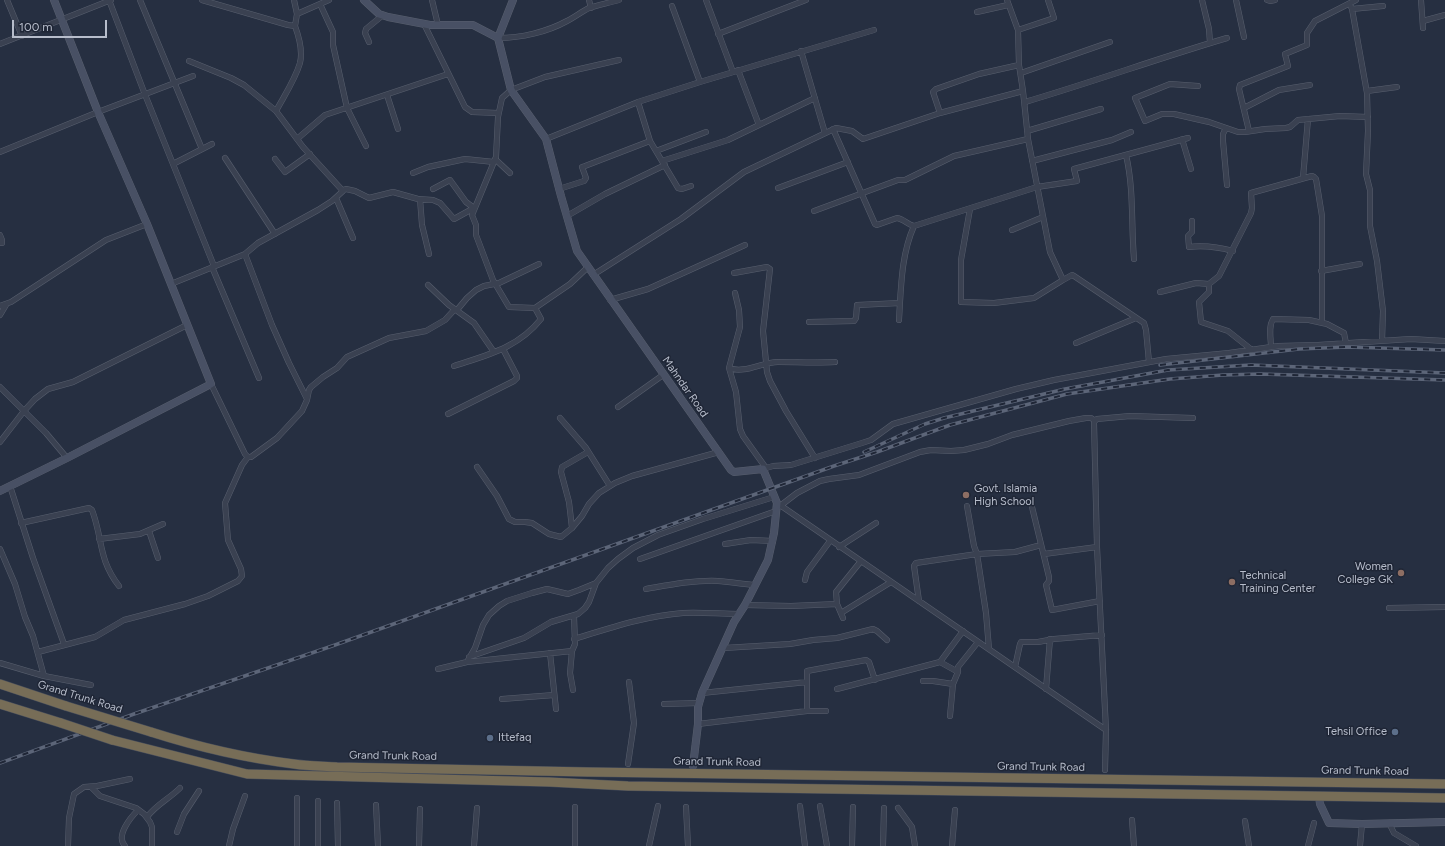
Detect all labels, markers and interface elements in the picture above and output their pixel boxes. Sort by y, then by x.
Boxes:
scale bar [14,12,109,38]
text: 100 m [19,20,53,34]
street label: Mahndar Road [659,354,711,420]
place label: Govt. Islamia High School [974,482,1037,508]
marker: Govt. Islamia High School [961,490,971,500]
place label: Women College GK [1338,560,1393,586]
marker: Women College GK [1396,568,1406,578]
place label: Technical Training Center [1240,569,1315,595]
marker: Technical Training Center [1227,577,1237,587]
street label: Grand Trunk Road [36,678,124,716]
place label: Tehsil Office [1325,725,1387,739]
marker: Tehsil Office [1390,727,1400,737]
place label: Ittefaq [498,731,531,745]
marker: Ittefaq [485,733,495,743]
street label: Grand Trunk Road [349,749,437,763]
street label: Grand Trunk Road [673,755,761,769]
street label: Grand Trunk Road [997,760,1085,774]
street label: Grand Trunk Road [1321,764,1409,778]

